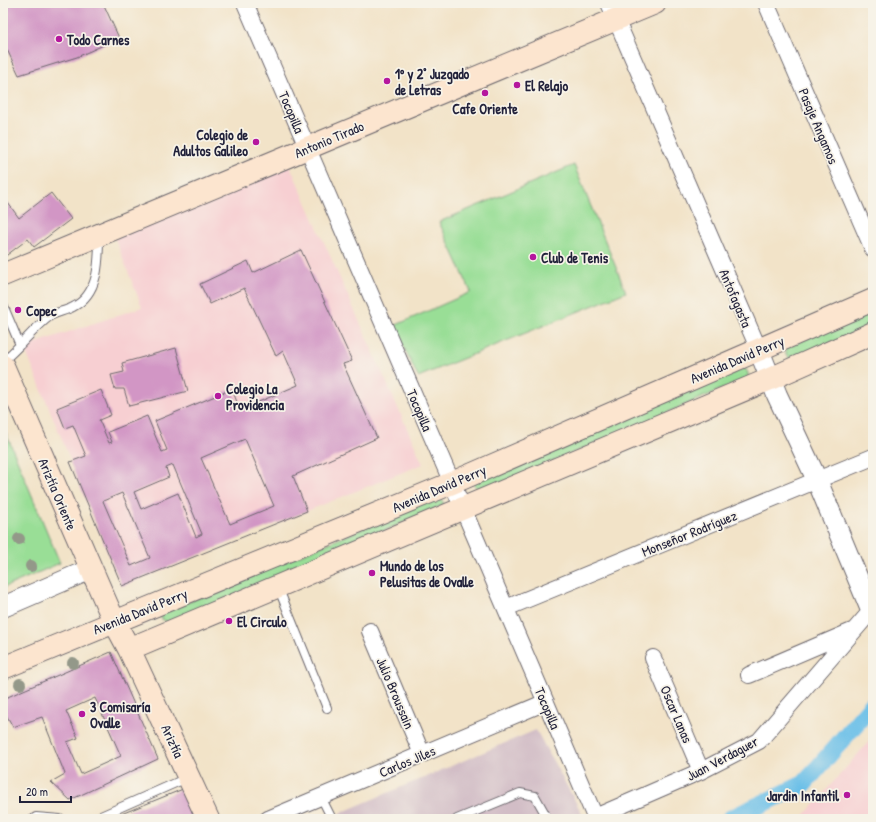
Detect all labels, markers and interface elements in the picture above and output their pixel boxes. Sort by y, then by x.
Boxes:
place label: Todo Carnes [66,30,130,49]
marker: Todo Carnes [54,34,64,44]
place label: 1º y 2° Juzgado de Letras [395,64,470,99]
marker: 1º y 2° Juzgado de Letras [382,76,392,86]
place label: El Relajo [525,76,569,96]
marker: El Relajo [512,80,522,90]
street label: Pasaje Angamos [794,85,843,167]
street label: Tocopilla [274,88,310,137]
marker: Cafe Oriente [480,88,490,98]
place label: Cafe Oriente [452,99,518,118]
street label: Antonio Tirado [291,116,367,162]
place label: Colegio de Adultos Galileo [173,125,248,160]
marker: Colegio de Adultos Galileo [251,137,261,147]
place label: Club de Tenis [541,248,609,267]
marker: Club de Tenis [528,252,538,262]
street label: Antofagasta [714,266,757,331]
place label: Copec [26,301,57,322]
marker: Copec [13,305,23,315]
street label: Avenida David Perry [687,331,787,388]
place label: Colegio La Providencia [226,379,284,414]
street label: Tocopilla [402,386,438,435]
marker: Colegio La Providencia [213,391,223,401]
street label: Ariztía Oriente [34,455,82,533]
street label: Avenida David Perry [389,460,489,517]
street label: Monseñor Rodríguez [639,505,740,562]
place label: Mundo de los Pelusitas de Ovalle [380,556,474,591]
marker: Mundo de los Pelusitas de Ovalle [367,568,377,578]
street label: Avenida David Perry [90,583,190,640]
place label: El Circulo [237,612,287,631]
marker: El Circulo [224,616,234,626]
street label: Julio Broussain [372,654,420,732]
street label: Oscar Lanas [656,682,698,746]
street label: Tocopilla [530,684,566,733]
place label: 3 Comisaría Ovalle [90,697,151,732]
marker: 3 Comisaría Ovalle [77,709,87,719]
street label: Ariztía [157,721,189,761]
street label: Juan Verdaguer [683,731,762,786]
street label: Carlos Jiles [376,741,438,781]
scale bar [20,778,71,804]
text: 20 m [26,783,48,800]
place label: Jardin Infantil [767,786,839,805]
marker: Jardin Infantil [842,790,852,800]

